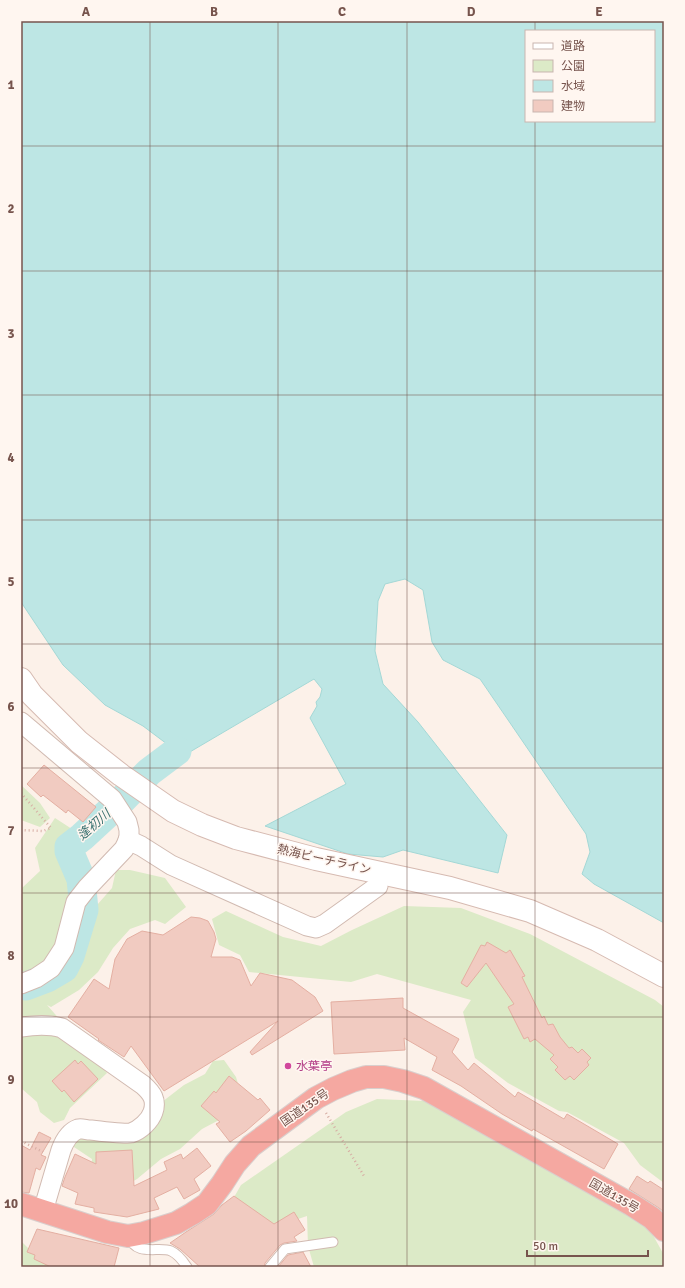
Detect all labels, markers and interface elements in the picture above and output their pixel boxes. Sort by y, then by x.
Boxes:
text: A [82,4,91,20]
text: B [210,4,218,20]
text: C [338,4,346,20]
text: D [467,4,476,20]
text: E [595,4,603,20]
legend [525,30,655,122]
text: 道路 [561,39,585,54]
text: 公園 [561,59,585,74]
text: 1 [7,77,15,93]
text: 水域 [561,79,585,94]
text: 建物 [561,99,585,114]
text: 2 [7,201,15,217]
text: 3 [7,326,15,342]
text: 4 [7,450,15,466]
text: 5 [7,574,15,590]
text: 6 [7,699,15,715]
water label: 逢初川 [74,805,115,844]
text: 7 [7,823,15,839]
street label: 熱海ビーチライン [276,842,372,878]
text: 8 [7,948,15,964]
place label: 水葉亭 [296,1059,332,1074]
marker: 水葉亭 [283,1061,293,1071]
text: 9 [7,1072,15,1088]
street label: 国道135号 [278,1086,332,1130]
street label: 国道135号 [586,1176,642,1216]
text: 10 [4,1196,18,1212]
scale bar [527,1232,648,1258]
text: 50 m [533,1239,558,1254]

